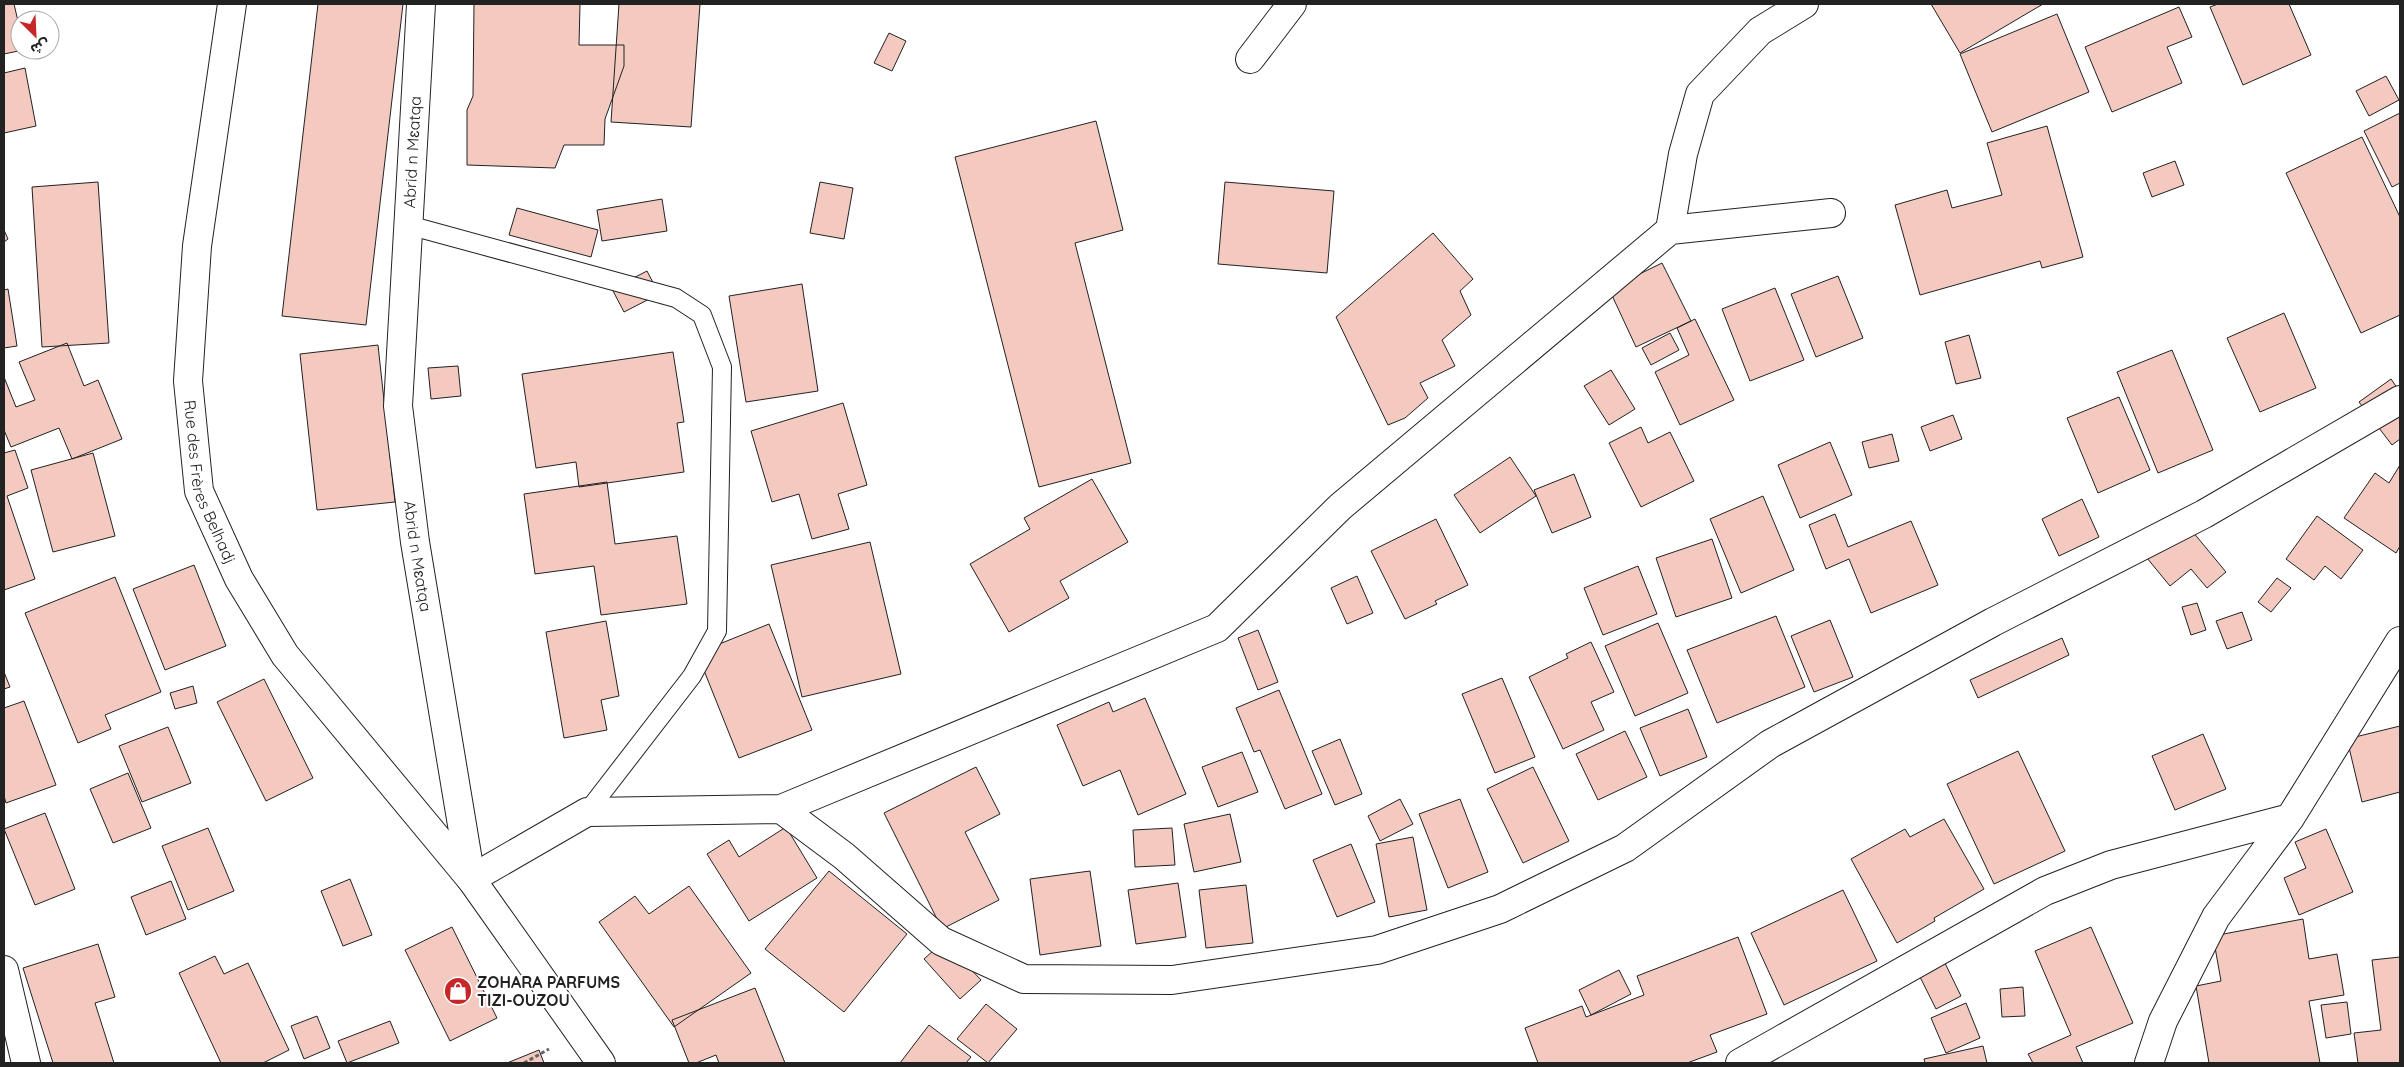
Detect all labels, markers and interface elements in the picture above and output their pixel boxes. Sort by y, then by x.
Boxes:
north arrow [10,10,60,60]
text: ش [28,35,53,59]
street label: Abrid n Mɛatqa [399,95,425,209]
street label: Rue des Frères Belhadj [180,399,241,567]
street label: Abrid n Mɛatqa [400,499,436,613]
place label: ZOHARA PARFUMS TIZI-OUZOU [477,972,620,1010]
shop icon: ZOHARA PARFUMS TIZI-OUZOU [443,976,473,1006]

